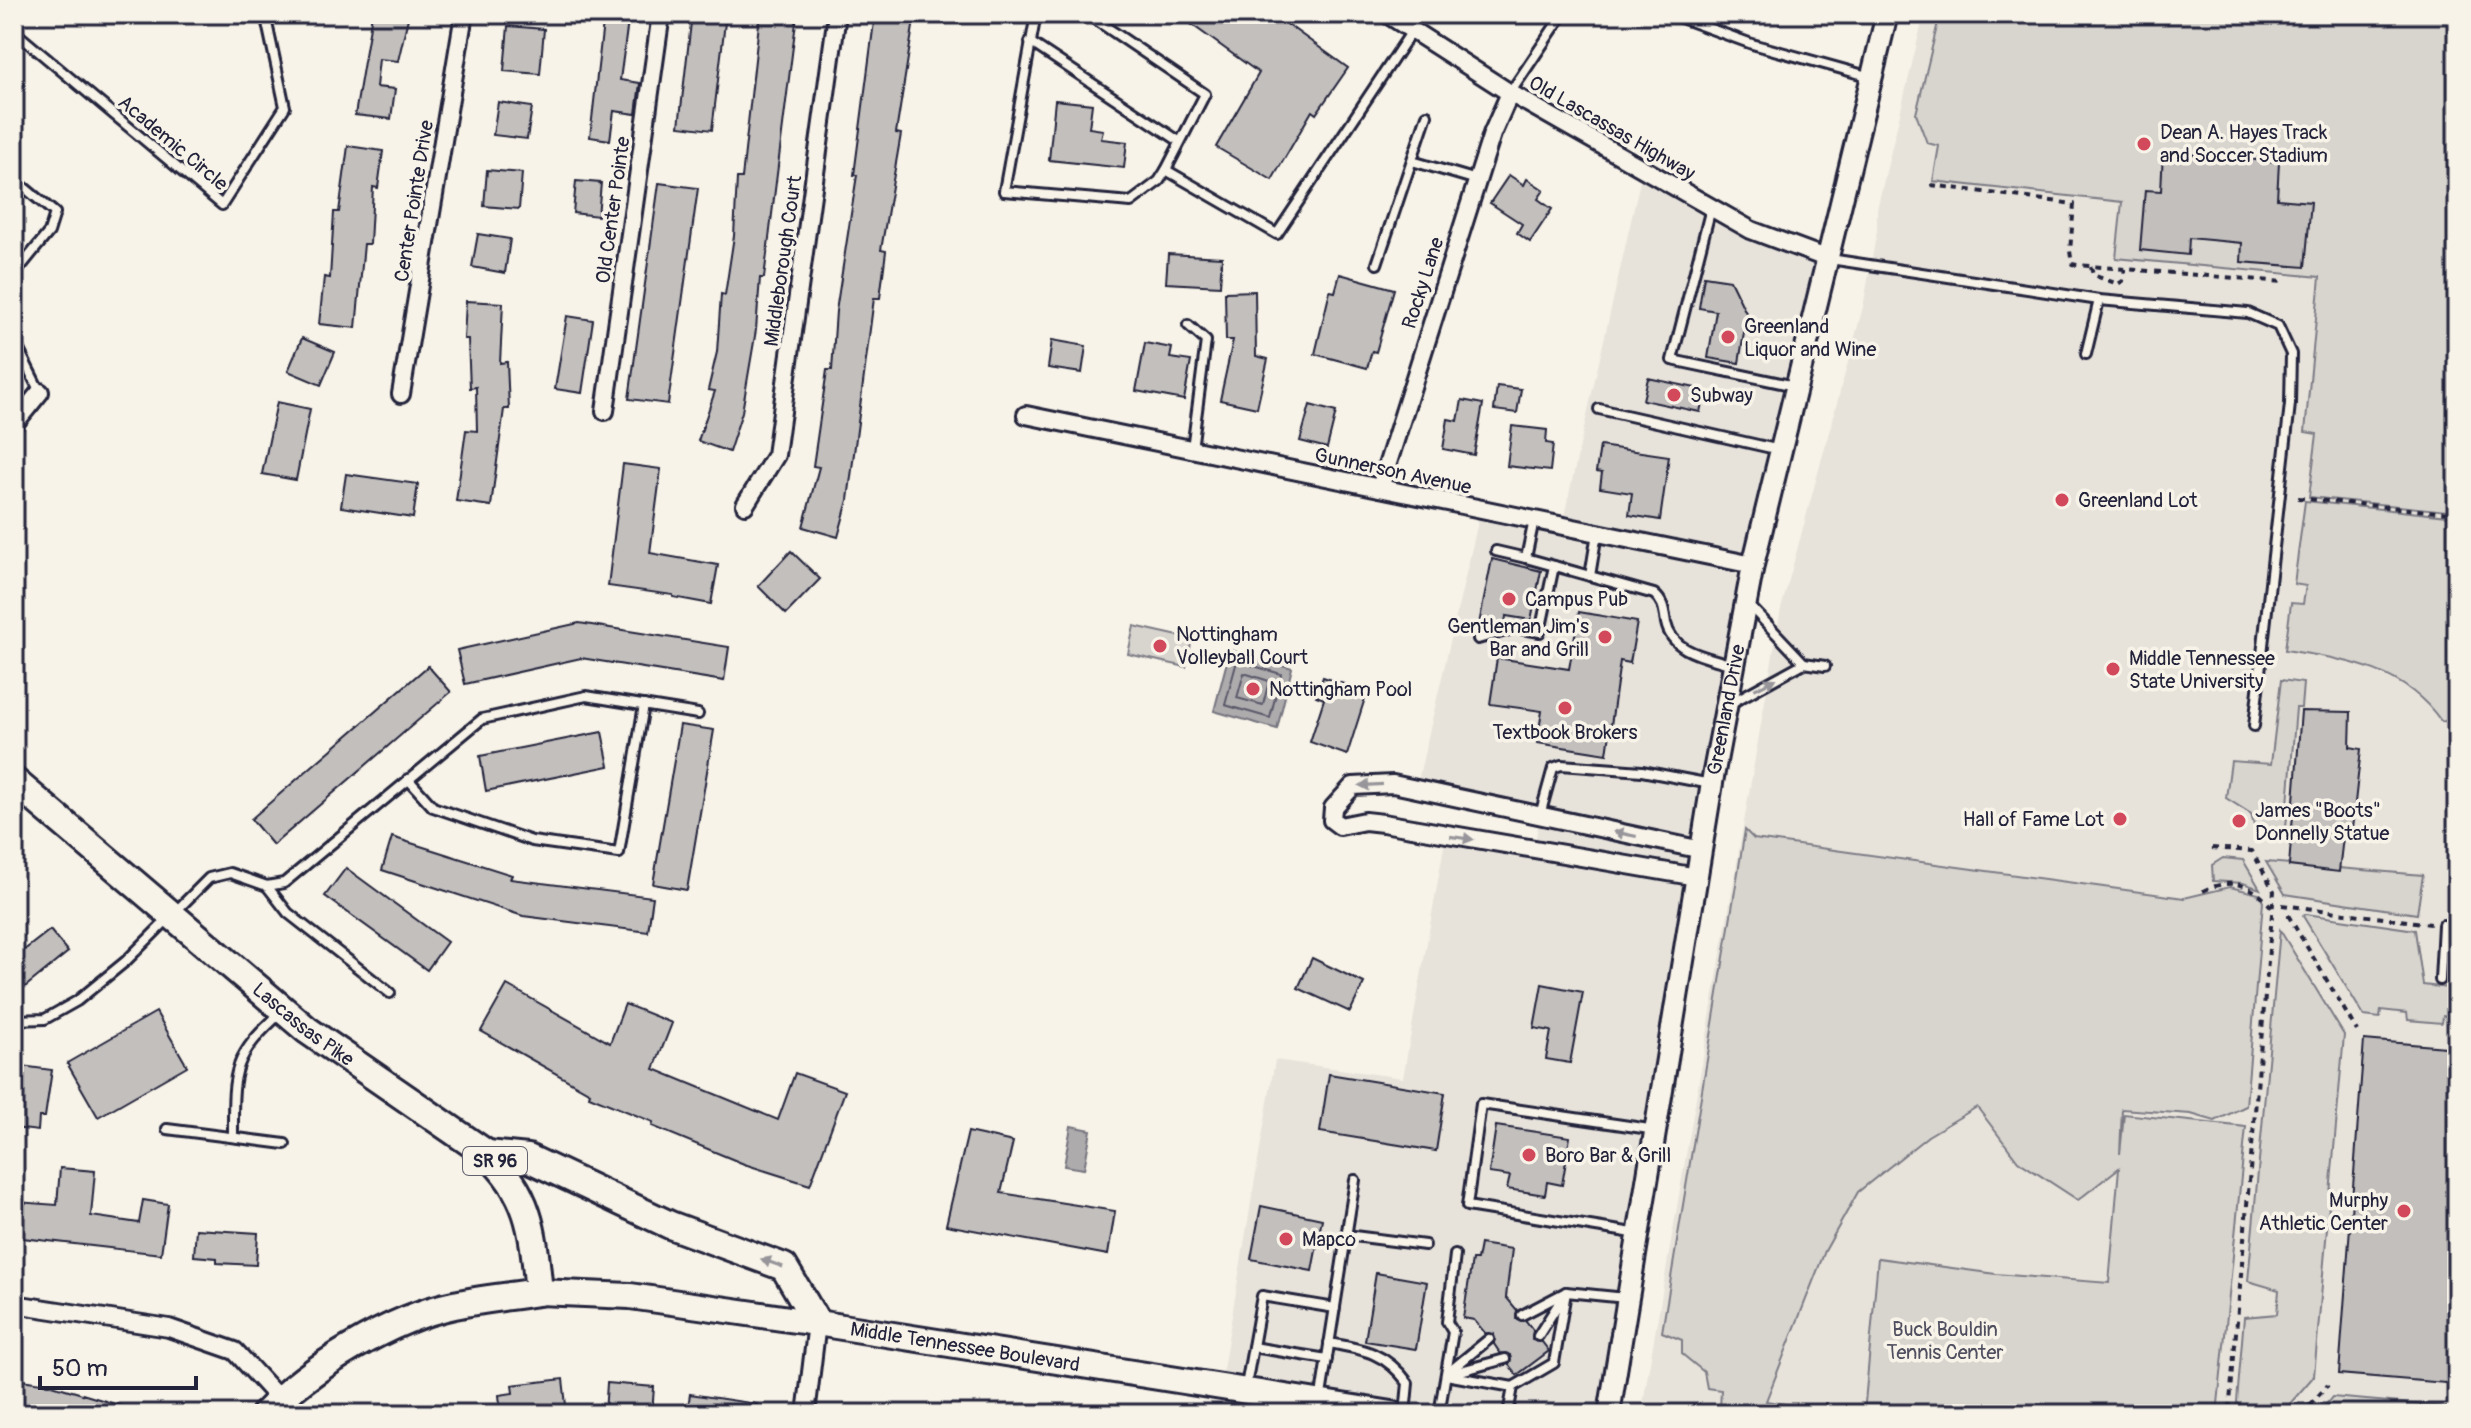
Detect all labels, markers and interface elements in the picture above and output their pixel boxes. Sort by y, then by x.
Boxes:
street label: Old Lascassas Highway [1524,70,1700,186]
street label: Academic Circle [113,90,233,196]
street label: Center Pointe Drive [389,118,439,284]
place label: Dean A. Hayes Track and Soccer Stadium [2160,120,2328,168]
street label: Old Center Pointe [590,135,636,285]
marker: Dean A. Hayes Track and Soccer Stadium [2135,135,2153,153]
street label: Middleborough Court [759,173,808,348]
street label: Rocky Lane [1396,234,1450,332]
place label: Greenland Liquor and Wine [1744,314,1876,362]
marker: Greenland Liquor and Wine [1719,328,1737,346]
place label: Subway [1690,383,1753,408]
marker: Subway [1665,386,1683,404]
street label: Gunnerson Avenue [1312,442,1474,500]
place label: Greenland Lot [2078,488,2199,513]
marker: Greenland Lot [2053,491,2071,509]
place label: Campus Pub [1525,587,1628,612]
marker: Campus Pub [1500,590,1518,608]
place label: Gentleman Jim's Bar and Grill [1447,614,1589,662]
place label: Nottingham Volleyball Court [1176,622,1309,670]
marker: Gentleman Jim's Bar and Grill [1596,628,1614,646]
marker: Nottingham Volleyball Court [1151,637,1169,655]
street label: Greenland Drive [1701,642,1750,777]
place label: Middle Tennessee State University [2129,646,2275,694]
marker: Middle Tennessee State University [2104,660,2122,678]
place label: Nottingham Pool [1269,677,1412,702]
one-way arrow [1754,678,1776,692]
marker: Nottingham Pool [1244,680,1262,698]
marker: Textbook Brokers [1556,699,1574,717]
place label: Textbook Brokers [1493,720,1637,745]
one-way arrow [1358,779,1383,792]
place label: James "Boots" Donnelly Statue [2255,798,2390,846]
place label: Hall of Fame Lot [1963,807,2105,832]
marker: Hall of Fame Lot [2111,810,2129,828]
marker: James "Boots" Donnelly Statue [2230,812,2248,830]
one-way arrow [1613,827,1638,839]
one-way arrow [1450,832,1475,845]
street label: Lascassas Pike [247,977,359,1071]
place label: Boro Bar & Grill [1545,1143,1671,1168]
marker: Boro Bar & Grill [1520,1146,1538,1164]
road number: SR 96 [463,1147,527,1175]
place label: Murphy Athletic Center [2259,1188,2388,1236]
marker: Murphy Athletic Center [2395,1202,2413,1220]
place label: Mapco [1302,1227,1356,1252]
marker: Mapco [1277,1230,1295,1248]
one-way arrow [760,1256,784,1269]
street label: Middle Tennessee Boulevard [849,1316,1082,1377]
park label: Buck Bouldin Tennis Center [1887,1317,2003,1365]
scale bar [40,1340,196,1390]
text: 50 m [52,1354,108,1383]

